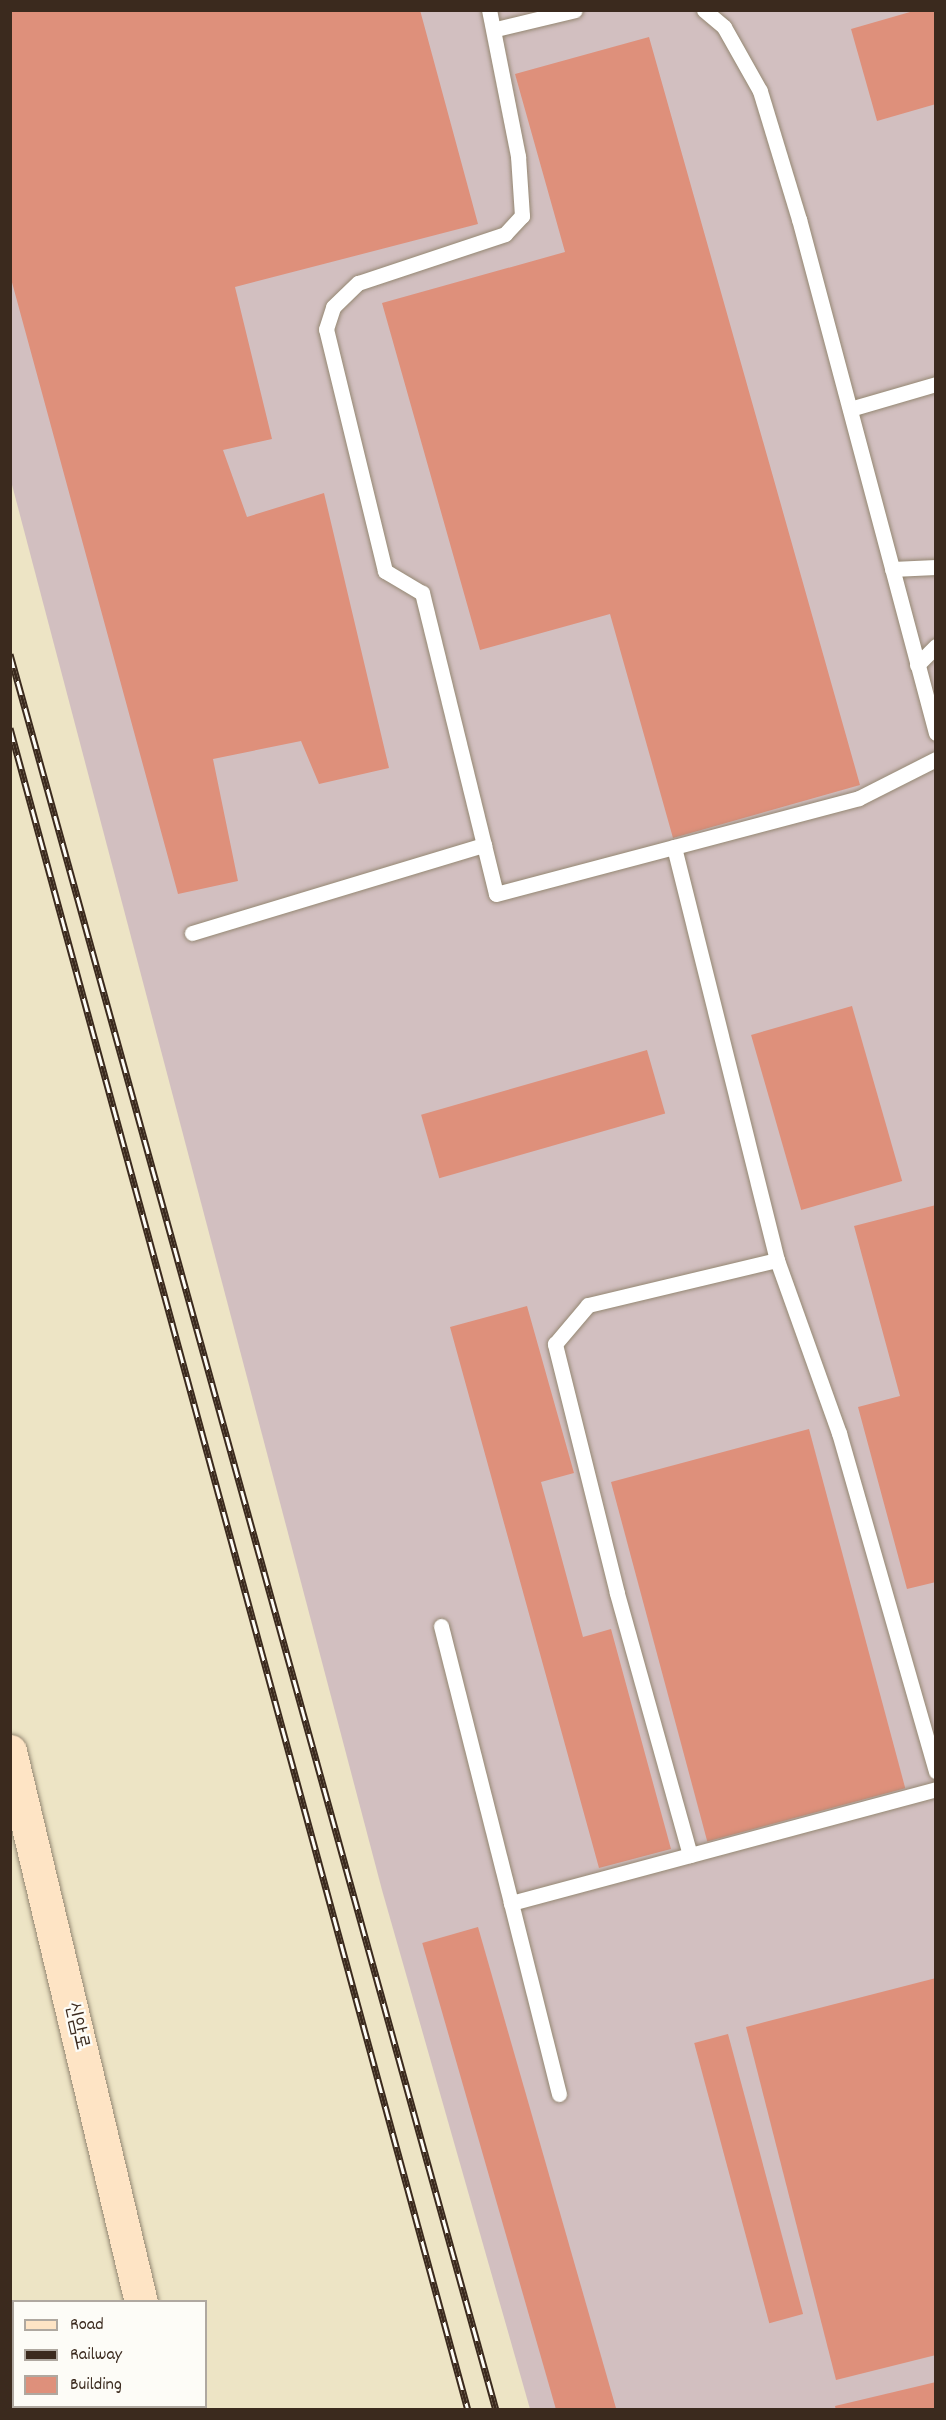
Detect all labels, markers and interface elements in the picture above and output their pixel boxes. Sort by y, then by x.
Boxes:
street label: 신암로 [59,2000,93,2052]
legend [12,2300,207,2408]
text: Road [70,2313,104,2338]
text: Railway [70,2343,122,2368]
text: Building [70,2373,122,2398]

